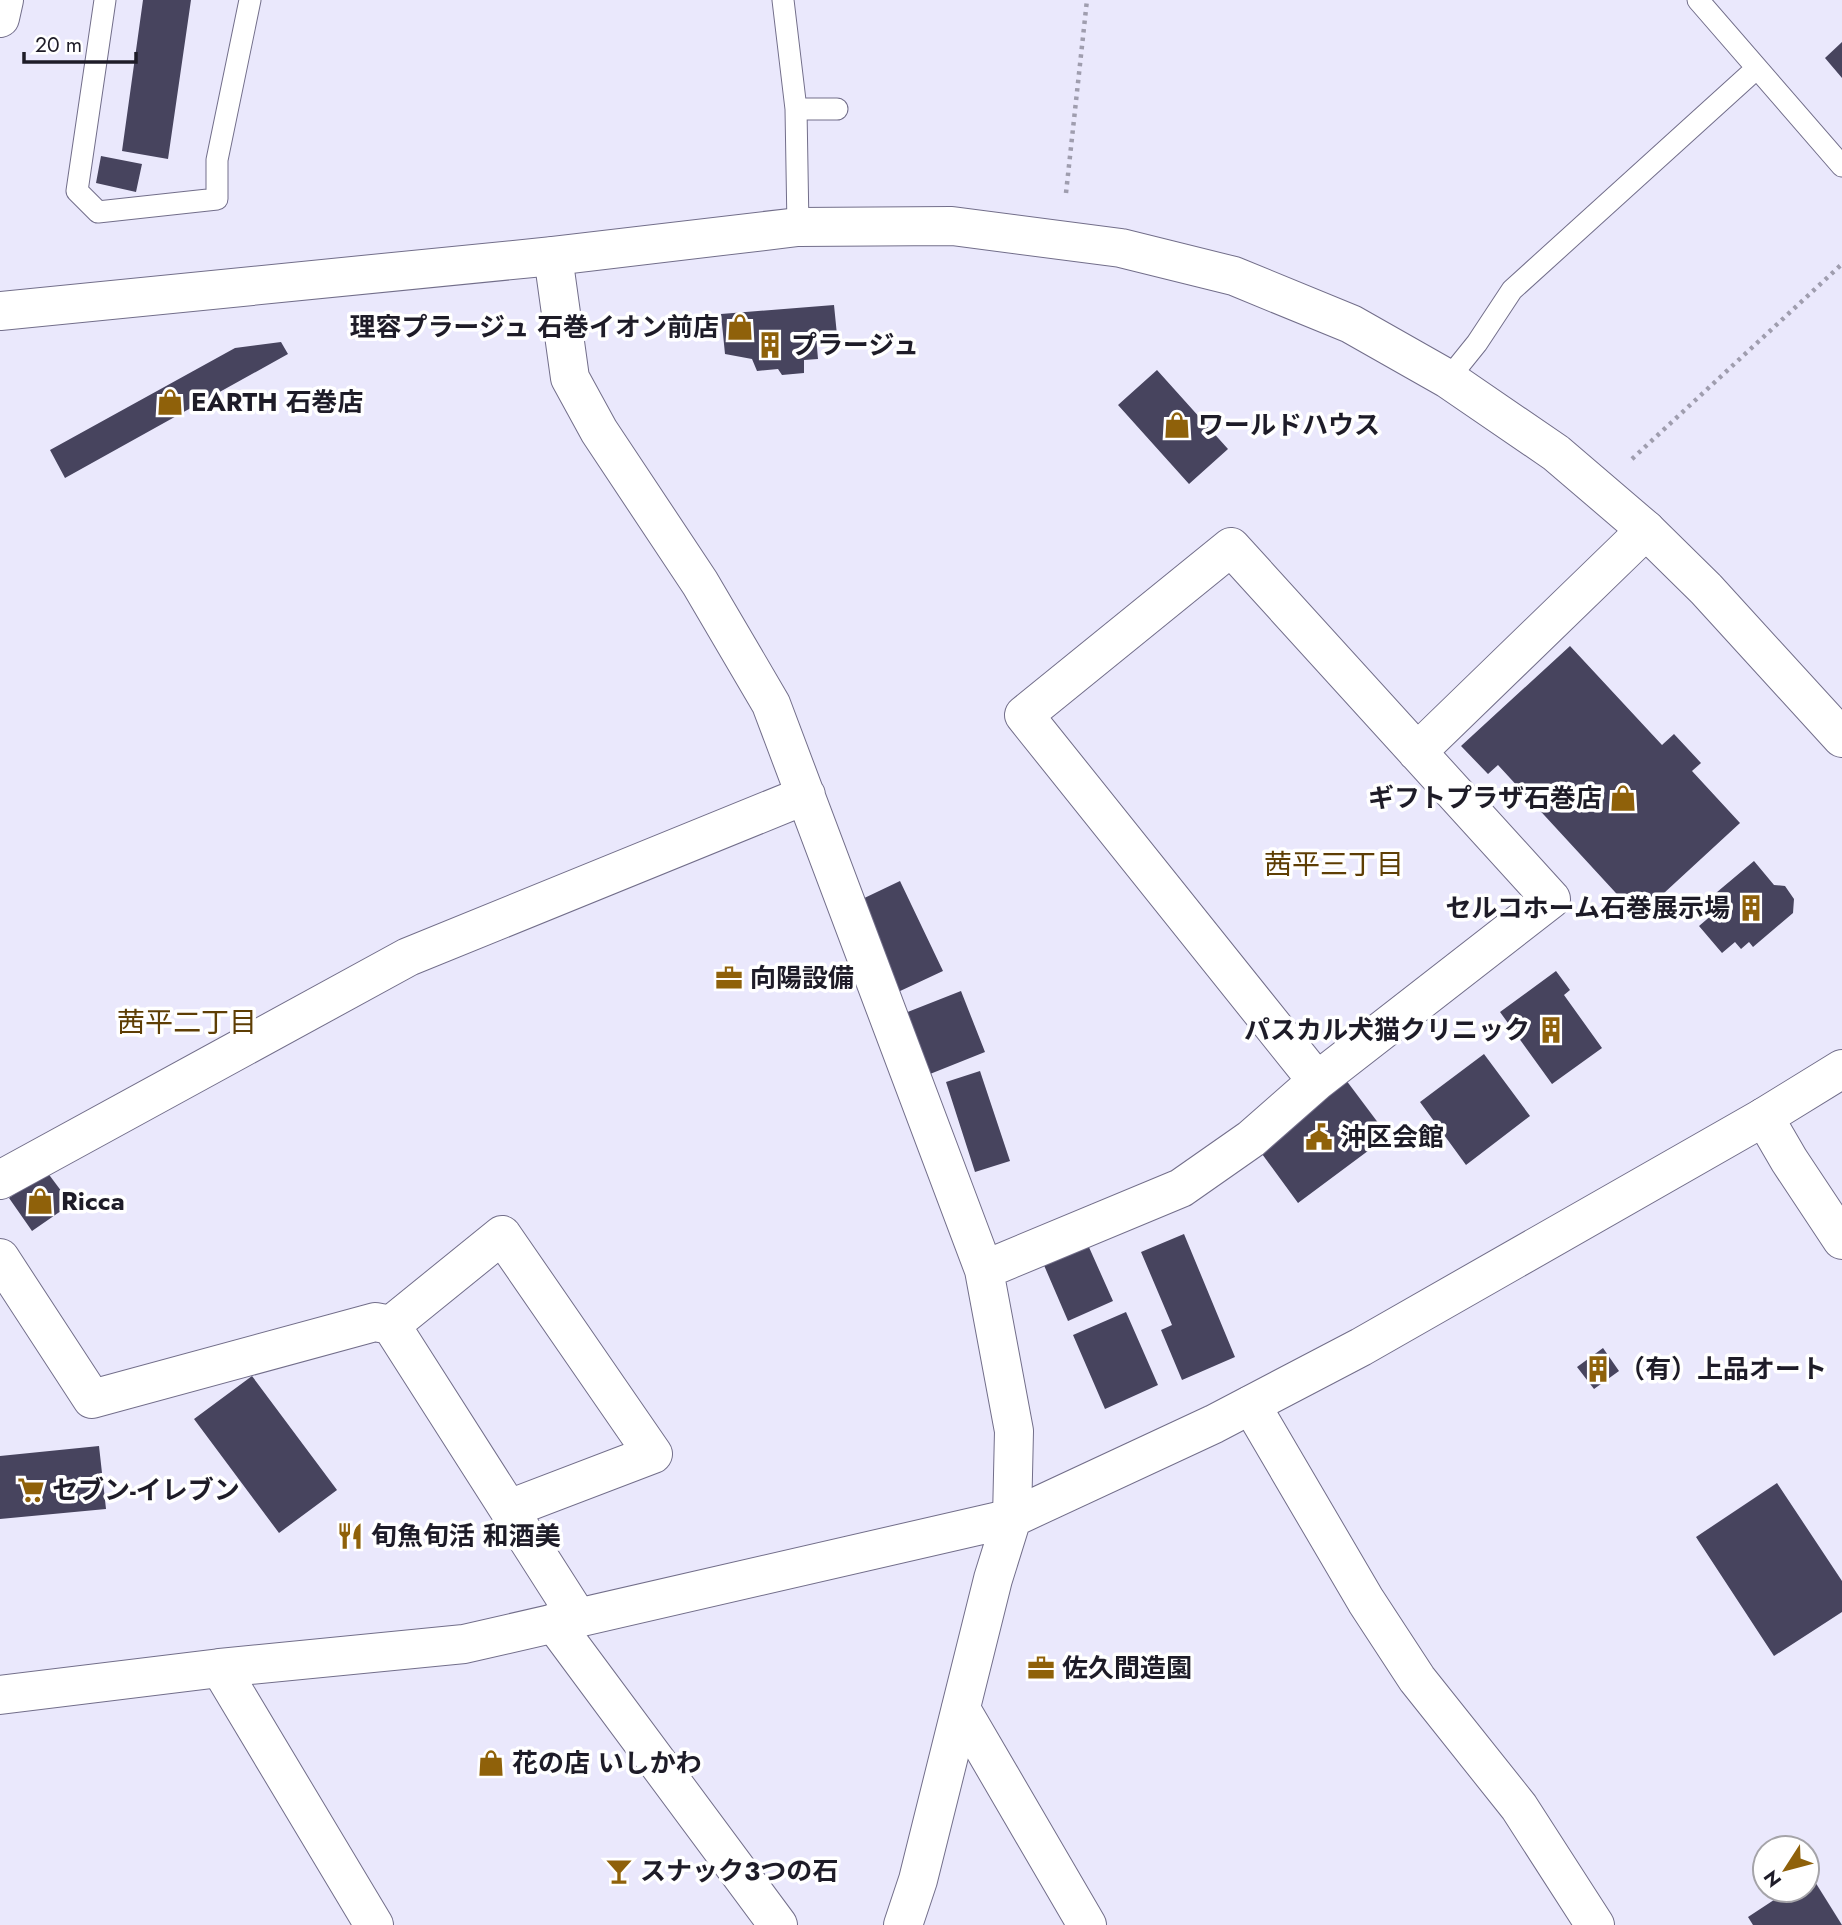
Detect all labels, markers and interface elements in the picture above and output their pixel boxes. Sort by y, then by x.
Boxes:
scale bar [24,21,136,65]
text: 20 m [35,30,82,60]
place label: 理容プラージュ 石巻イオン前店 [350,308,719,346]
shop icon: 理容プラージュ 石巻イオン前店 [725,312,755,342]
place label: プラージュ [791,326,919,364]
building icon: プラージュ [755,330,785,360]
place label: EARTH 石巻店 [191,383,363,421]
shop icon: EARTH 石巻店 [155,387,185,417]
place label: ワールドハウス [1198,406,1380,444]
shop icon: ワールドハウス [1162,410,1192,440]
place label: ギフトプラザ石巻店 [1368,779,1602,817]
shop icon: ギフトプラザ石巻店 [1608,783,1638,813]
district label: 茜平三丁目 [1264,844,1404,885]
place label: セルコホーム石巻展示場 [1445,889,1730,927]
building icon: セルコホーム石巻展示場 [1736,893,1766,923]
place label: 向陽設備 [750,959,854,997]
office icon: 向陽設備 [714,963,744,993]
district label: 茜平二丁目 [117,1002,257,1043]
place label: パスカル犬猫クリニック [1244,1011,1530,1049]
building icon: パスカル犬猫クリニック [1536,1015,1566,1045]
place label: 沖区会館 [1340,1118,1444,1156]
public building icon: 沖区会館 [1304,1122,1334,1152]
place label: Ricca [61,1182,125,1220]
shop icon: Ricca [25,1186,55,1216]
place label: （有）上品オート [1619,1350,1827,1388]
building icon: （有）上品オート [1583,1354,1613,1384]
place label: セブン-イレブン [52,1471,240,1509]
supermarket icon: セブン-イレブン [16,1475,46,1505]
place label: 旬魚旬活 和酒美 [371,1517,561,1555]
restaurant icon: 旬魚旬活 和酒美 [335,1521,365,1551]
place label: 佐久間造園 [1062,1649,1192,1687]
office icon: 佐久間造園 [1026,1653,1056,1683]
place label: 花の店 いしかわ [512,1744,702,1782]
shop icon: 花の店 いしかわ [476,1748,506,1778]
north arrow [1751,1834,1821,1904]
place label: スナック3つの石 [640,1852,838,1890]
bar icon: スナック3つの石 [604,1856,634,1886]
text: N [1757,1865,1788,1893]

